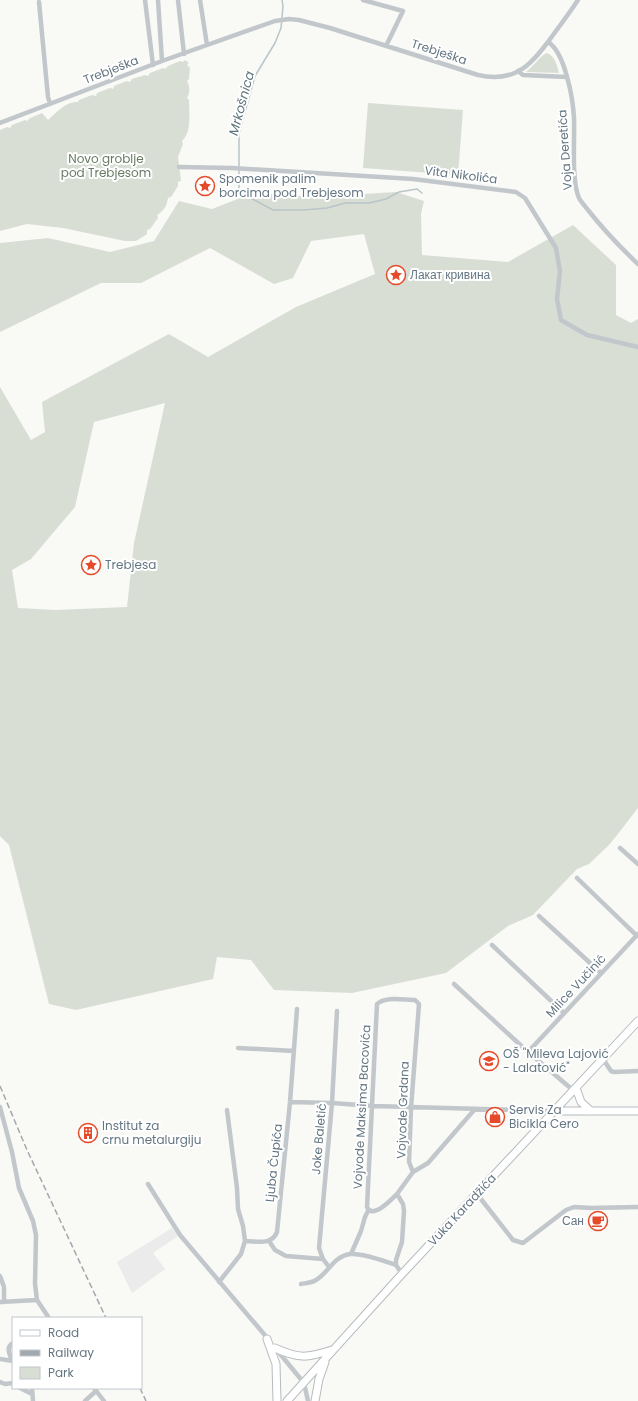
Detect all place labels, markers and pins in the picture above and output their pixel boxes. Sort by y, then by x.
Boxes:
place label: Spomenik palim borcima pod Trebjesom [219,170,364,201]
place icon: Spomenik palim borcima pod Trebjesom [194,175,216,197]
place icon: Лакат кривина [385,264,407,286]
place label: Лакат кривина [410,266,491,283]
place icon: Trebjesa [80,554,102,576]
place label: Trebjesa [105,556,156,573]
place label: OŠ "Mileva Lajović - Lalatović" [503,1045,609,1076]
school or university icon: OŠ "Mileva Lajović - Lalatović" [478,1050,500,1072]
place label: Servis Za Bicikla Cero [509,1101,579,1132]
shop icon: Servis Za Bicikla Cero [484,1106,506,1128]
place label: Institut za crnu metalurgiju [102,1117,201,1148]
building icon: Institut za crnu metalurgiju [77,1122,99,1144]
cafe icon: Сан [587,1210,609,1232]
place label: Сан [562,1212,584,1229]

